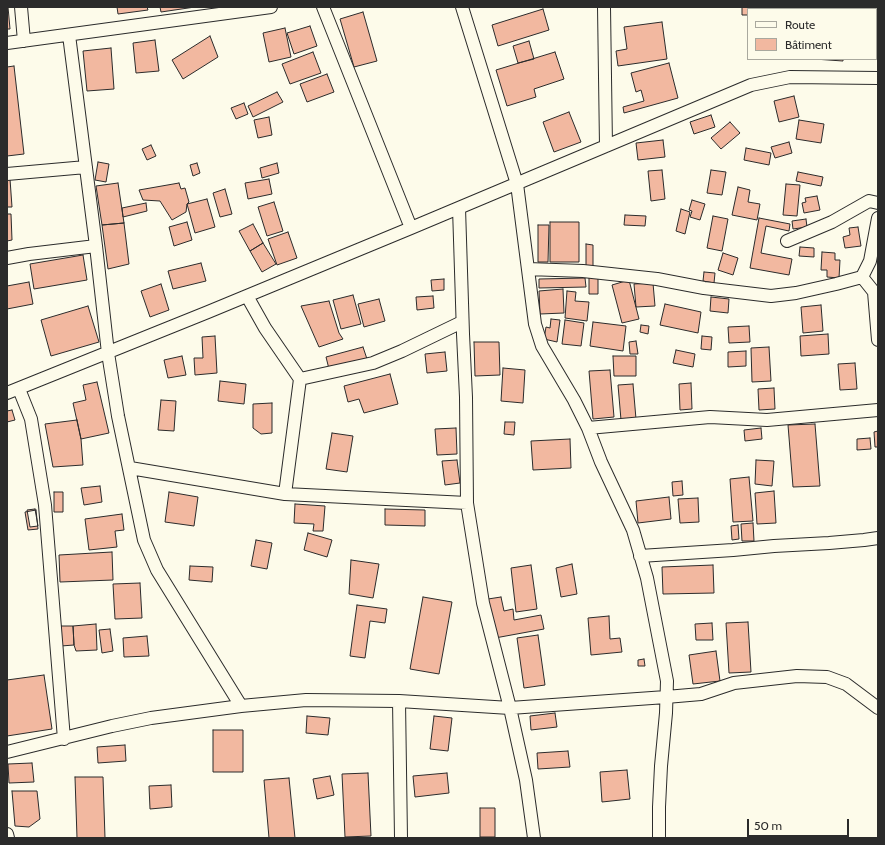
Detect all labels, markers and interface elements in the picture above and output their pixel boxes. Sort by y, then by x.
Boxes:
legend [747,8,877,60]
text: Route [785,17,815,32]
text: Bâtiment [785,37,832,52]
scale bar [749,811,851,837]
text: 50 m [754,818,782,833]

